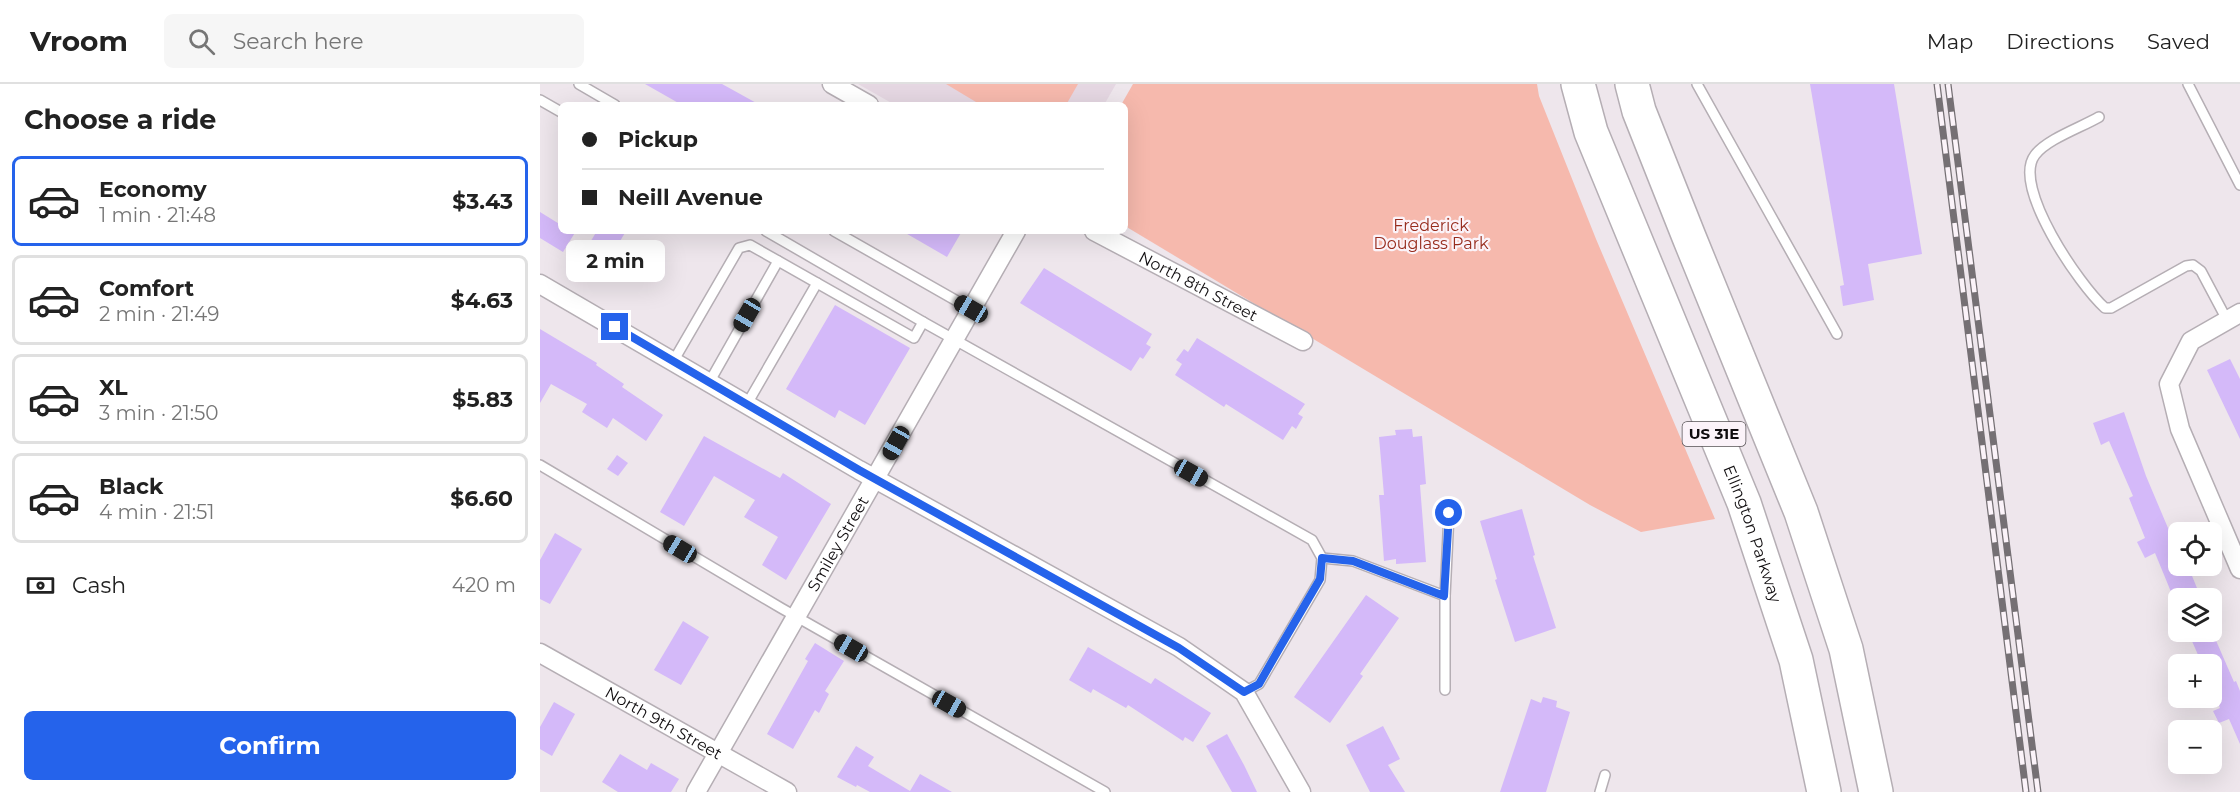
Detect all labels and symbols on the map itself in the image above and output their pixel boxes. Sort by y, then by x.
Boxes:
park label: Frederick Douglass Park [1373,216,1489,253]
callout: 2 min [566,240,664,282]
street label: North 8th Street [1136,247,1261,326]
car [951,292,991,326]
car [730,295,764,335]
route end [601,313,628,340]
road number: US 31E [1682,422,1746,446]
car [879,423,913,463]
car [1171,456,1211,490]
street label: Ellington Parkway [1719,462,1785,605]
street label: Smiley Street [804,493,873,595]
route start [1435,499,1462,526]
car [660,532,700,566]
car [831,631,871,665]
street label: North 9th Street [602,683,726,764]
car [929,687,969,721]

